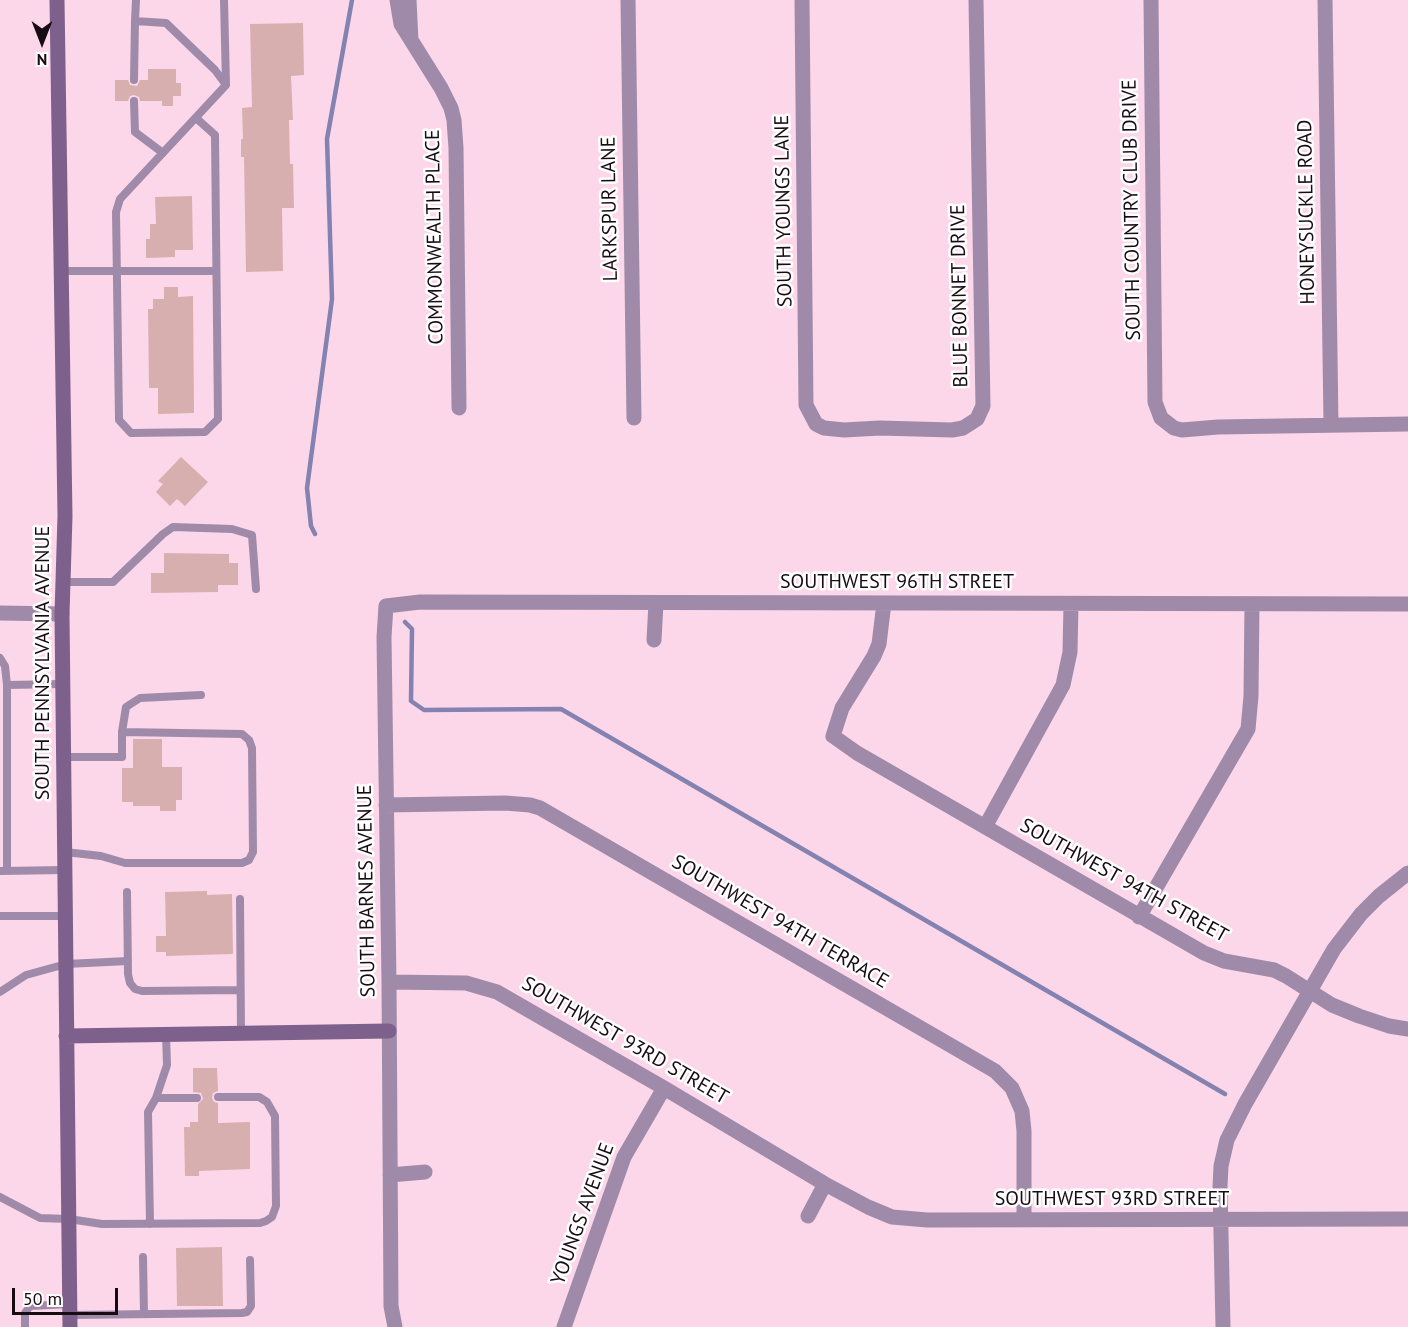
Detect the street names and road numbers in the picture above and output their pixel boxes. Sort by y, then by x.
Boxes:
street label: SOUTH COUNTRY CLUB DRIVE [1118,79,1146,341]
street label: SOUTH YOUNGS LANE [770,115,798,307]
street label: HONEYSUCKLE ROAD [1293,119,1321,305]
street label: COMMONWEALTH PLACE [421,129,449,345]
street label: LARKSPUR LANE [597,136,623,282]
street label: BLUE BONNET DRIVE [946,204,974,388]
street label: SOUTH PENNSYLVANIA AVENUE [31,526,55,800]
street label: SOUTHWEST 96TH STREET [780,570,1014,594]
street label: SOUTH BARNES AVENUE [353,784,381,998]
street label: SOUTHWEST 94TH STREET [1016,814,1232,948]
street label: SOUTHWEST 94TH TERRACE [667,850,893,994]
street label: SOUTHWEST 93RD STREET [517,972,733,1110]
street label: YOUNGS AVENUE [546,1140,620,1288]
street label: SOUTHWEST 93RD STREET [995,1187,1229,1211]

